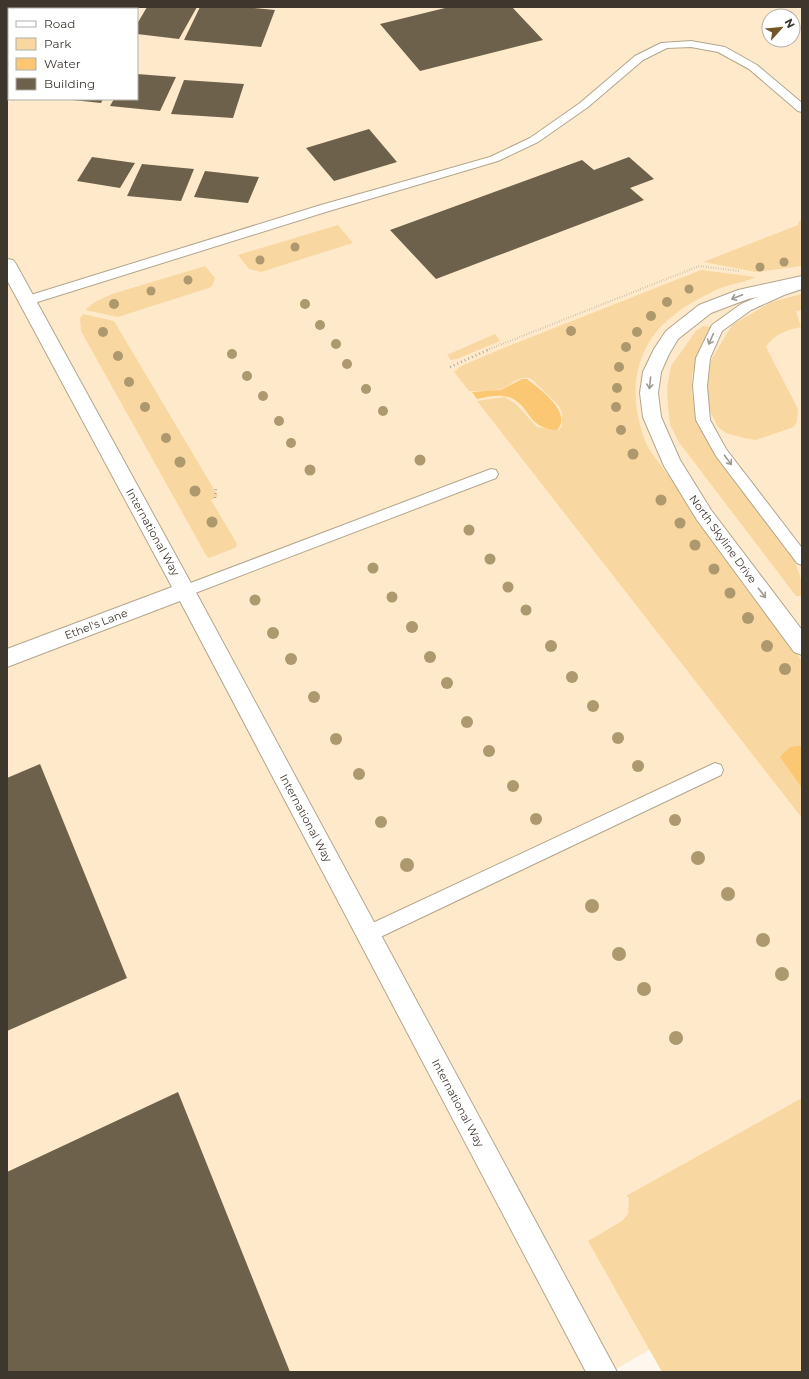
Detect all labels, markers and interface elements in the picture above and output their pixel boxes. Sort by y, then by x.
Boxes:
legend [8,8,138,100]
north arrow [761,8,801,48]
text: Road [44,16,75,31]
text: N [782,16,798,31]
text: Park [44,36,72,51]
text: Water [44,56,81,71]
text: Building [44,76,95,91]
one-way arrow [731,293,743,301]
one-way arrow [707,333,714,345]
one-way arrow [647,377,654,390]
one-way arrow [724,455,732,466]
street label: International Way [123,486,183,578]
street label: North Skyline Drive [686,492,760,586]
one-way arrow [758,587,766,598]
street label: Ethel's Lane [63,605,130,642]
street label: International Way [277,772,335,865]
street label: International Way [429,1057,487,1150]

